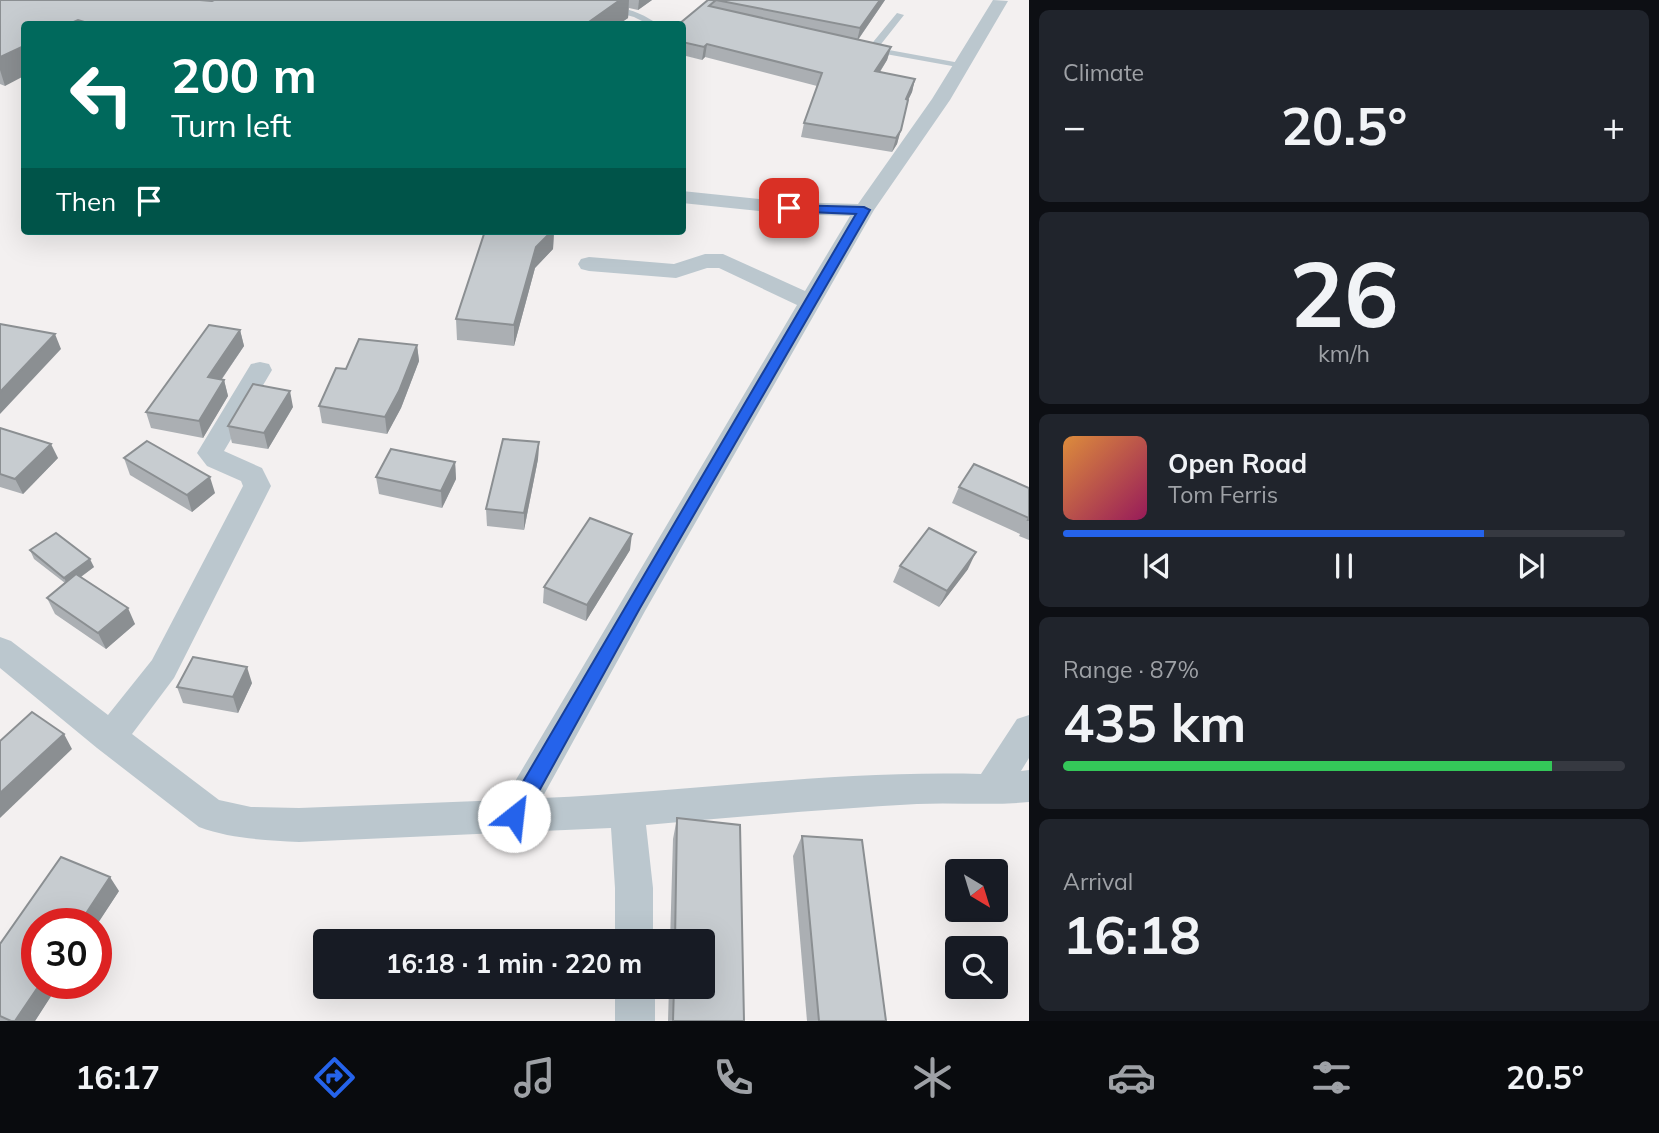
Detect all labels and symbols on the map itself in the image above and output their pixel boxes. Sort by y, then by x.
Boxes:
pin [759,178,819,238]
position arrow [477,779,551,853]
north arrow [945,859,1008,922]
speed limit sign: 30 [21,908,112,999]

